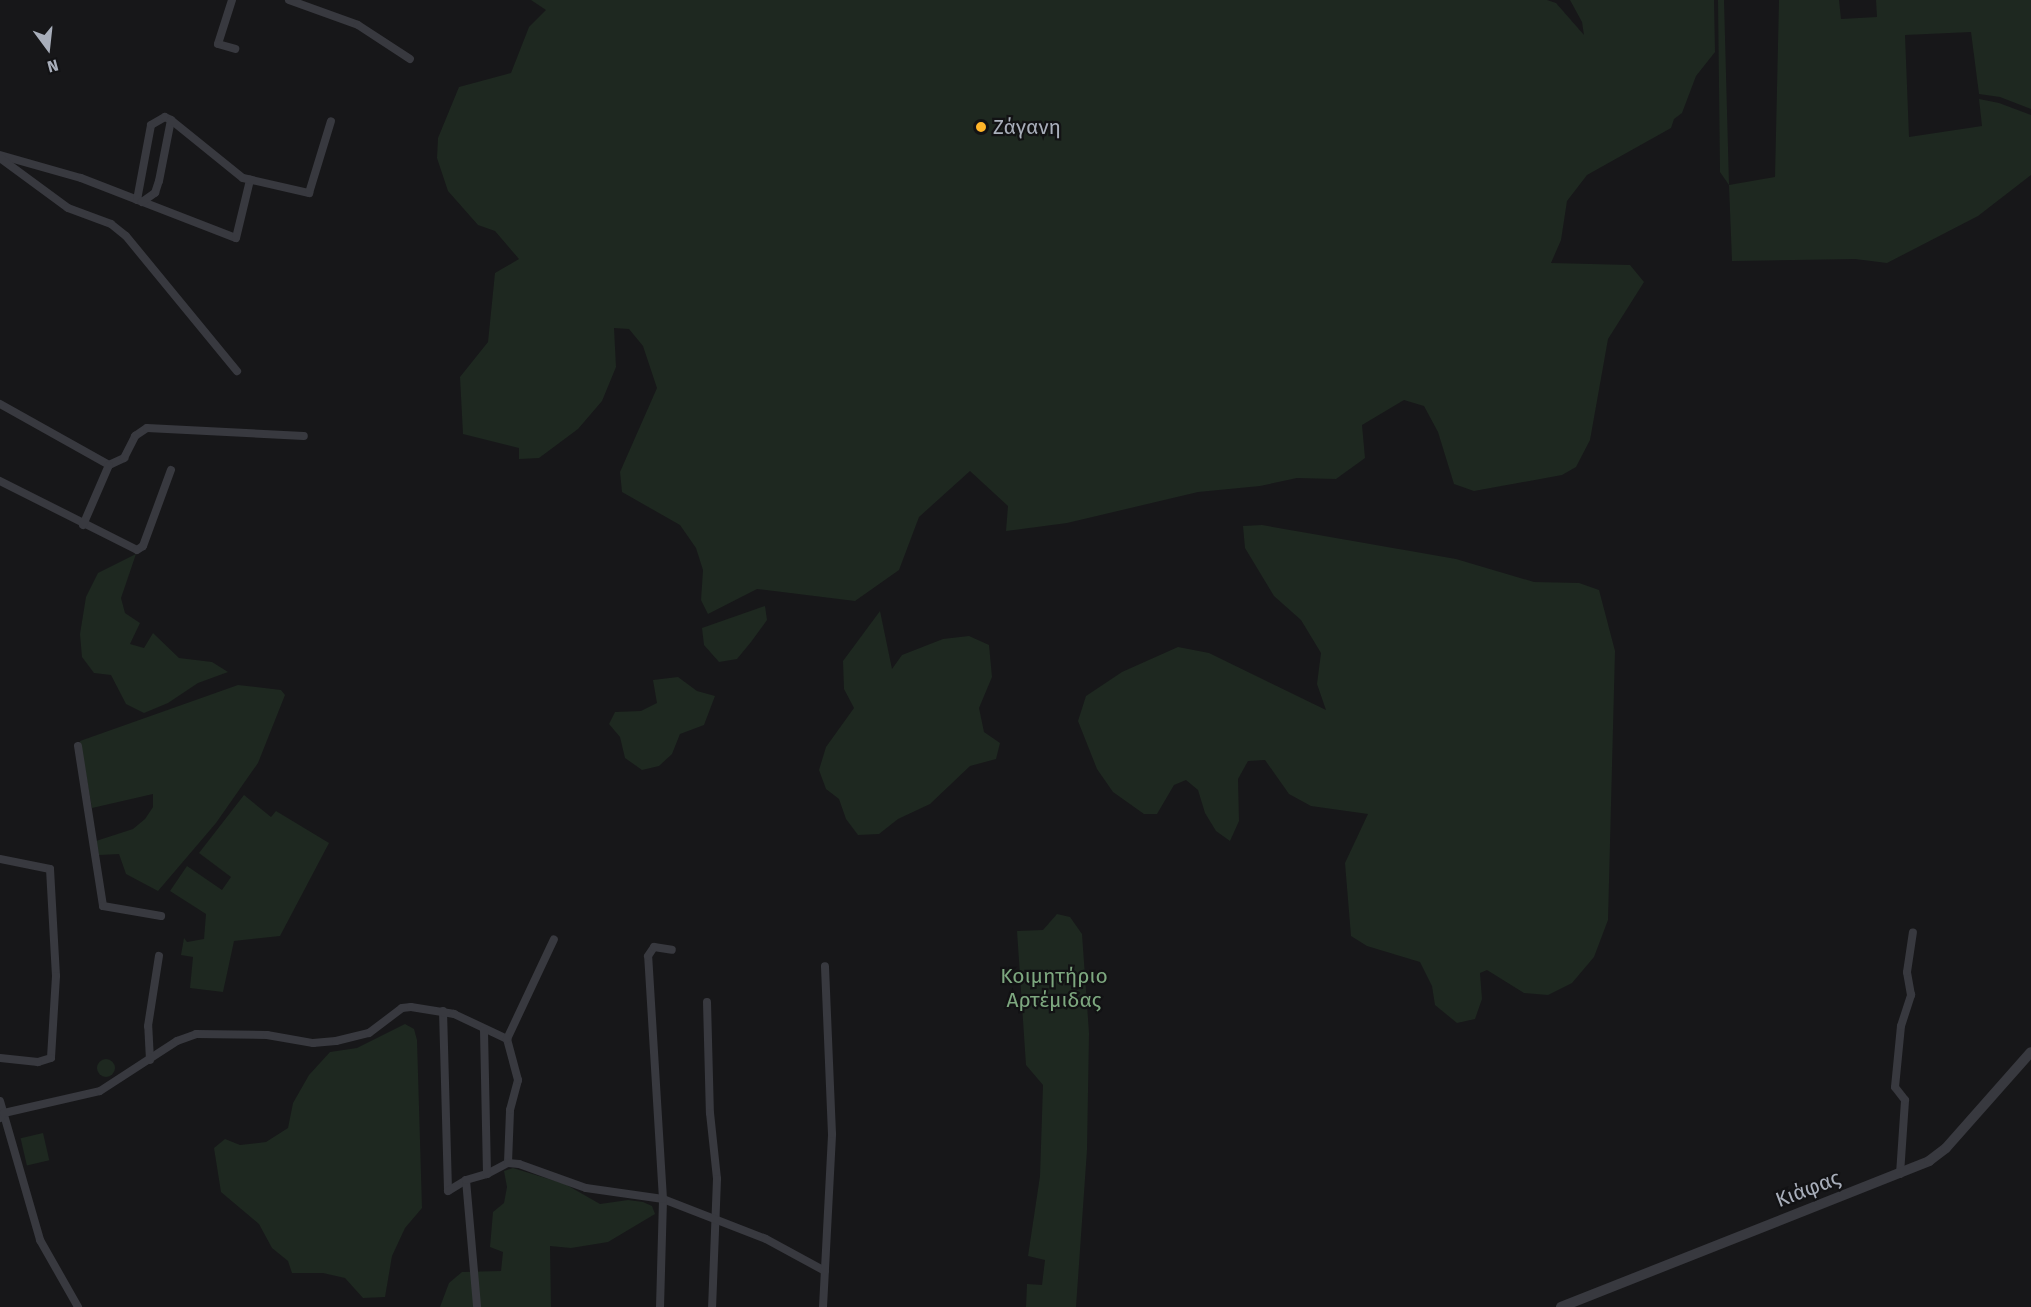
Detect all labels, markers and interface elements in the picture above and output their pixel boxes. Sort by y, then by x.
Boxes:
north arrow [18,18,78,78]
text: N [45,55,60,76]
place label: Ζάγανη [993,114,1061,140]
marker: Ζάγανη [974,120,988,134]
park label: Κοιμητήριο Αρτέμιδας [1000,963,1108,1013]
street label: Κιάφας [1772,1165,1844,1213]

